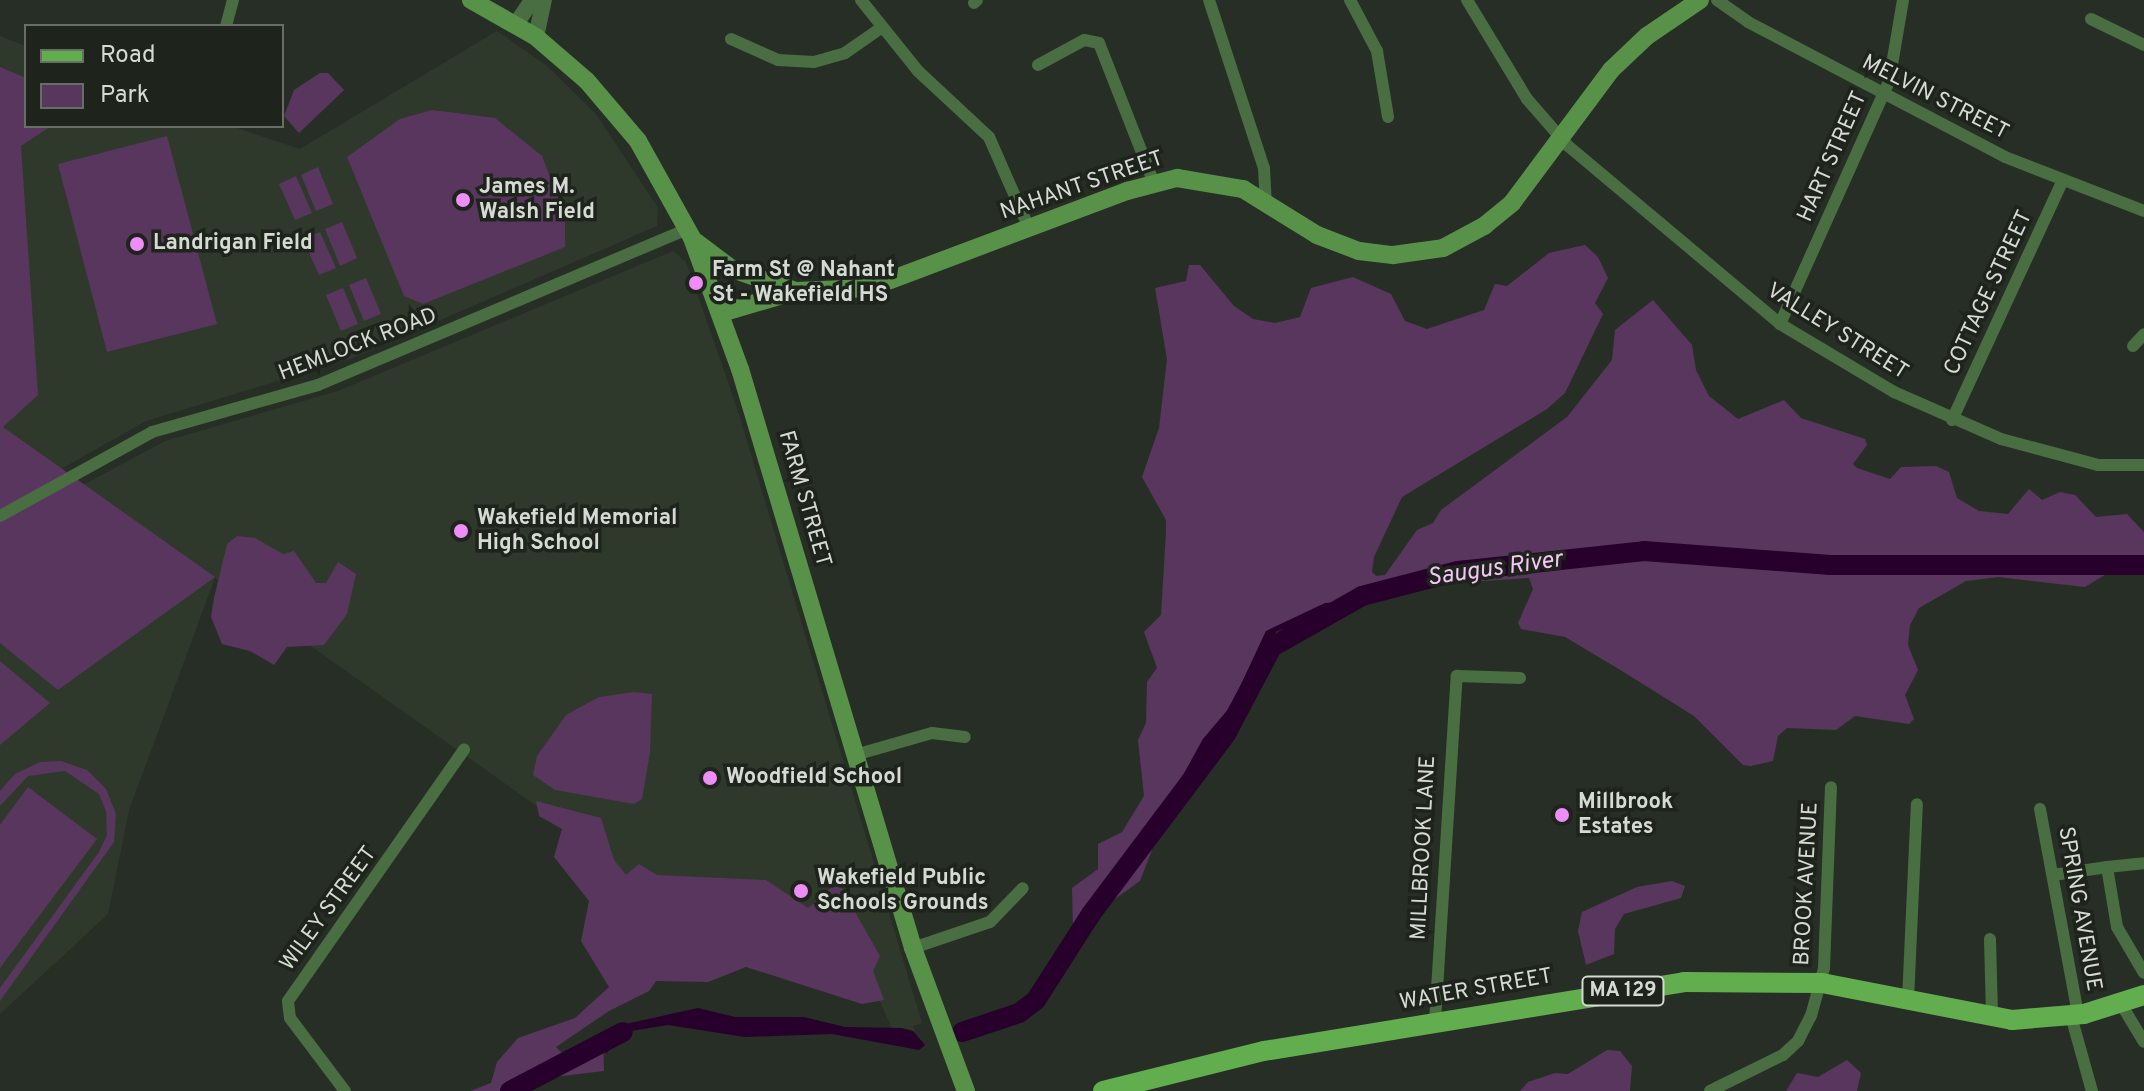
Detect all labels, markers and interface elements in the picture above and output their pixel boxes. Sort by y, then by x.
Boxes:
legend [24,24,284,128]
text: Road [100,41,156,71]
street label: MELVIN STREET [1857,50,2013,146]
text: Park [100,81,150,111]
street label: HART STREET [1792,87,1874,227]
street label: NAHANT STREET [997,146,1167,226]
place label: James M. Walsh Field [479,174,595,226]
marker: James M. Walsh Field [454,191,472,209]
street label: COTTAGE STREET [1939,206,2039,380]
place label: Landrigan Field [153,231,313,257]
marker: Landrigan Field [128,235,146,253]
place label: Farm St @ Nahant St - Wakefield HS [712,257,895,308]
marker: Farm St @ Nahant St - Wakefield HS [687,274,705,292]
street label: VALLEY STREET [1761,278,1913,386]
street label: HEMLOCK ROAD [275,303,441,387]
street label: FARM STREET [772,428,836,570]
place label: Wakefield Memorial High School [477,505,677,556]
marker: Wakefield Memorial High School [452,522,470,540]
water label: Saugus River [1426,546,1564,594]
street label: MILLBROOK LANE [1406,755,1442,941]
place label: Woodfield School [726,765,902,791]
marker: Woodfield School [701,769,719,787]
place label: Millbrook Estates [1578,789,1673,840]
street label: BROOK AVENUE [1790,801,1824,967]
marker: Millbrook Estates [1553,806,1571,824]
street label: SPRING AVENUE [2051,824,2107,994]
street label: WILEY STREET [275,841,383,977]
place label: Wakefield Public Schools Grounds [817,865,989,916]
marker: Wakefield Public Schools Grounds [792,882,810,900]
street label: WATER STREET [1398,964,1554,1016]
road number: MA 129 [1581,975,1665,1007]

